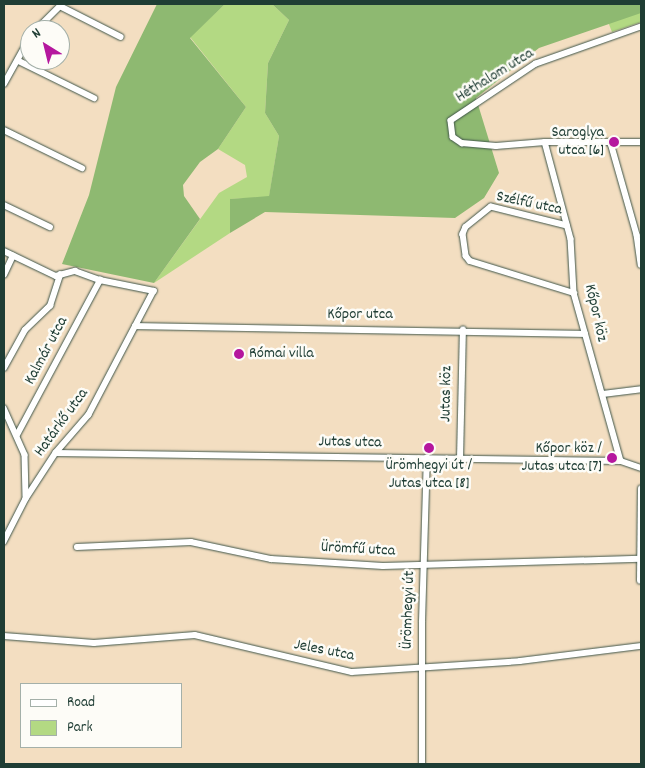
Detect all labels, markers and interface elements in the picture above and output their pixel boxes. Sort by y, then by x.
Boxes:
north arrow [20,20,70,70]
text: N [28,24,45,44]
street label: Héthalom utca [453,45,537,107]
place label: Saroglya utca [6] [552,123,604,161]
marker: Saroglya utca [6] [608,136,620,148]
street label: Szélfű utca [494,188,564,220]
street label: Kőpor köz [579,282,611,344]
street label: Kőpor utca [327,305,393,325]
street label: Kalmár utca [21,314,73,388]
place label: Római villa [249,344,314,364]
marker: Római villa [233,348,245,360]
street label: Jutas köz [437,366,457,422]
street label: Határkő utca [31,385,93,461]
street label: Jutas utca [318,433,382,453]
place label: Kőpor köz / Jutas utca [7] [522,439,602,477]
marker: Ürömhegyi út / Jutas utca [8] [423,442,435,454]
marker: Kőpor köz / Jutas utca [7] [606,452,618,464]
place label: Ürömhegyi út / Jutas utca [8] [386,456,472,494]
street label: Ürömfű utca [320,538,396,562]
street label: Ürömhegyi út [398,570,420,650]
street label: Jeles utca [292,636,356,666]
legend [20,683,182,748]
text: Road [67,692,95,714]
text: Park [67,717,93,739]

